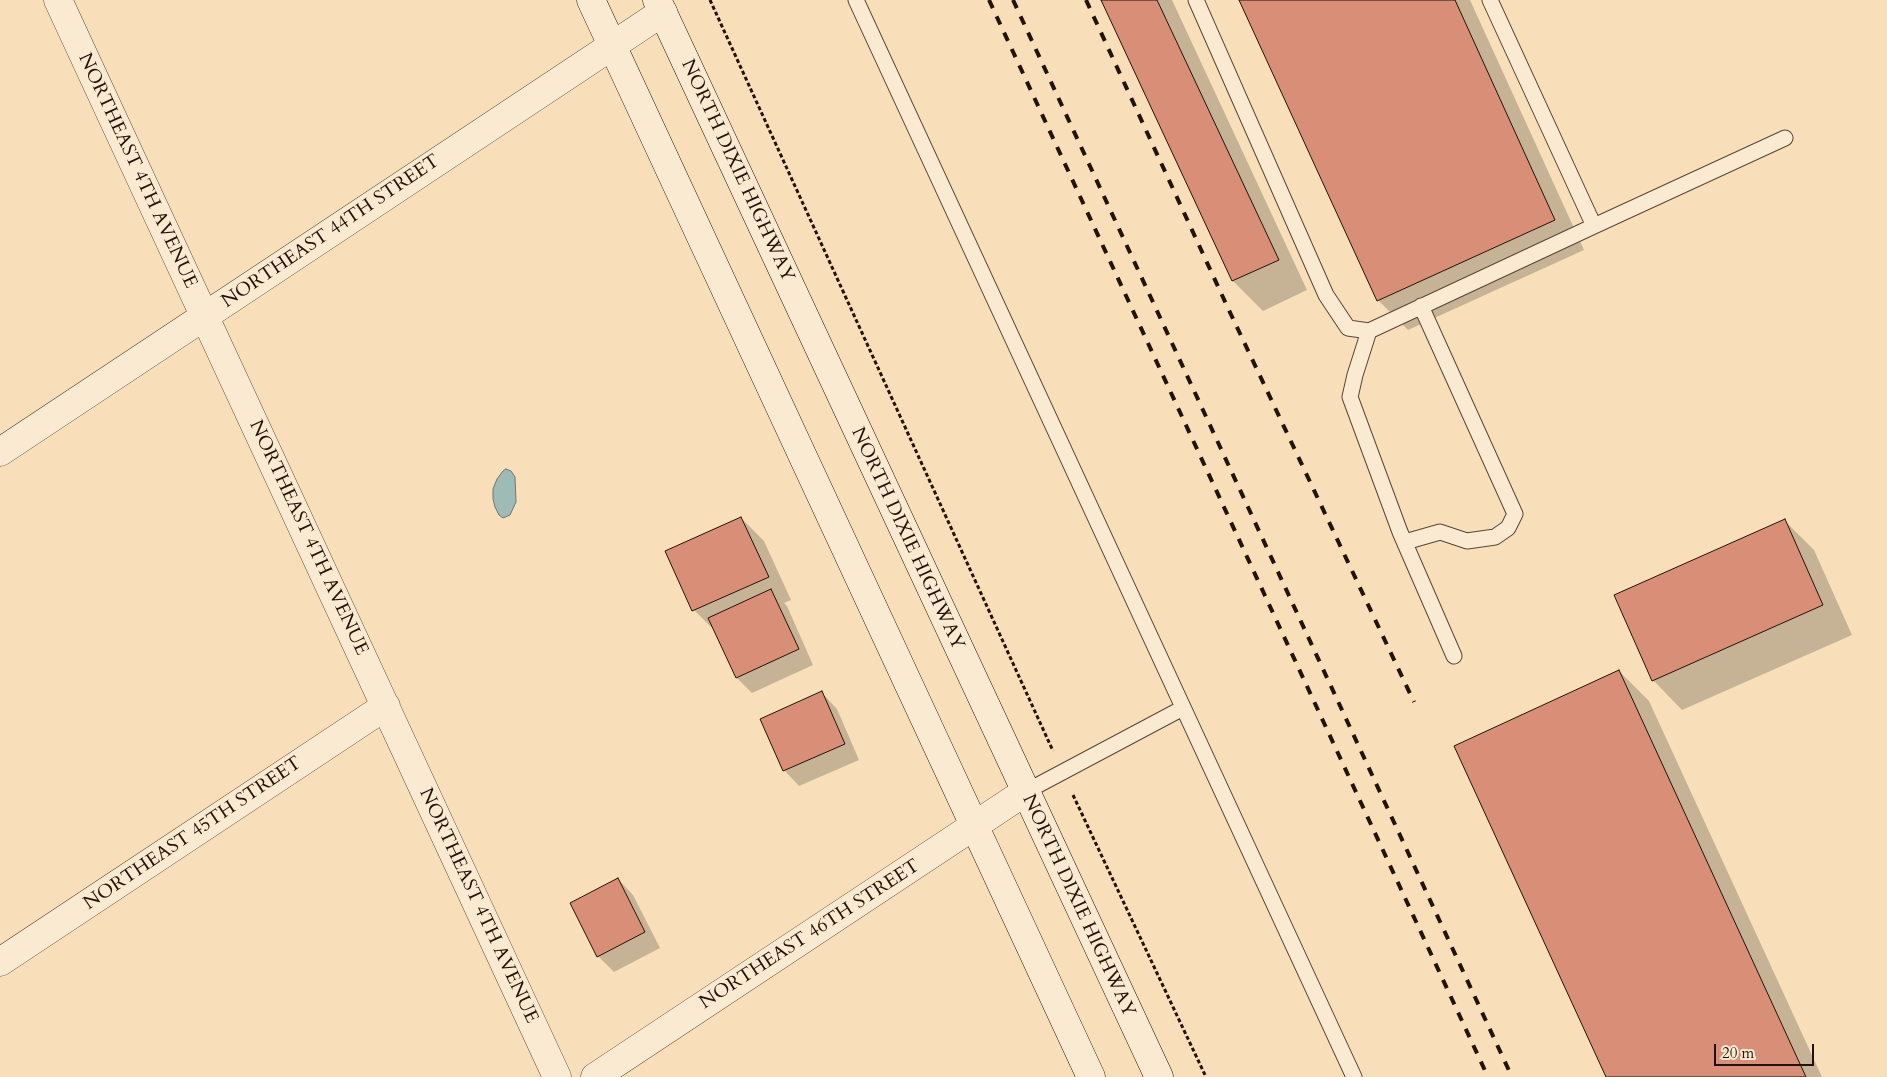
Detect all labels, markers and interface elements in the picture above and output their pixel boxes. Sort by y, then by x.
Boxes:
street label: NORTHEAST 4TH AVENUE [72,50,202,292]
street label: NORTH DIXIE HIGHWAY [675,56,799,286]
street label: NORTHEAST 44TH STREET [218,150,444,314]
street label: NORTHEAST 4TH AVENUE [243,417,373,659]
street label: NORTH DIXIE HIGHWAY [845,424,969,654]
street label: NORTHEAST 45TH STREET [80,752,306,916]
street label: NORTHEAST 4TH AVENUE [413,785,543,1027]
street label: NORTH DIXIE HIGHWAY [1016,791,1140,1021]
street label: NORTHEAST 46TH STREET [696,855,924,1015]
scale bar [1717,1034,1817,1066]
text: 20 m [1722,1043,1754,1063]

